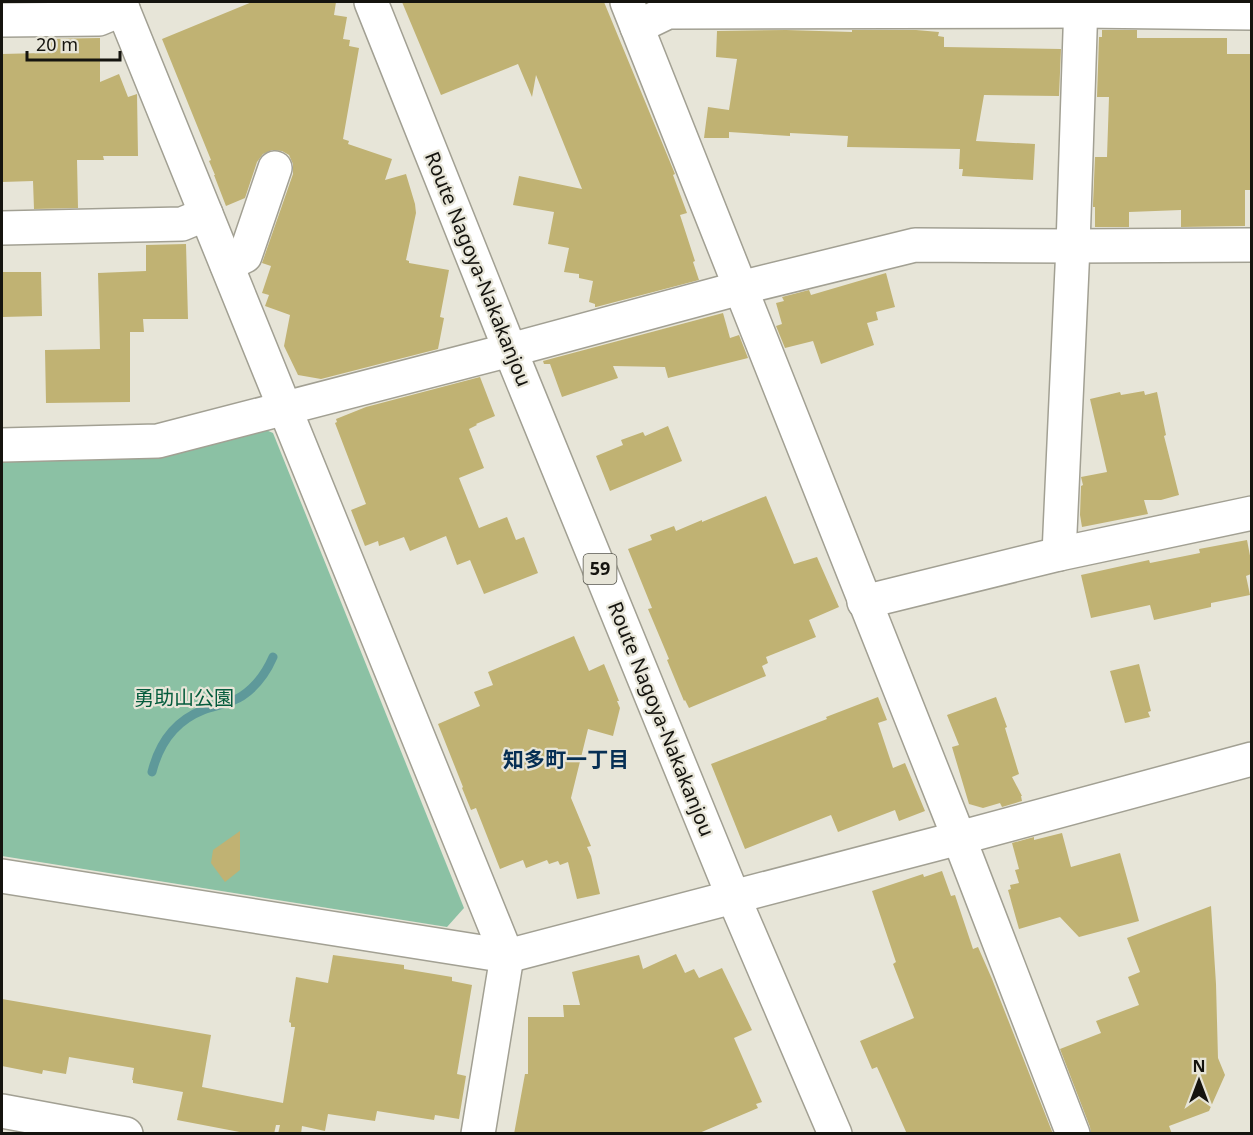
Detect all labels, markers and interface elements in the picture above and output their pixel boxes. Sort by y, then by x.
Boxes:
scale bar [27,24,120,62]
text: 20 m [36,32,78,56]
street label: Route Nagoya-Nakakanjou [419,147,538,390]
road number: 59 [584,554,616,584]
street label: Route Nagoya-Nakakanjou [602,597,721,840]
park label: 勇助山公園 [134,684,234,711]
district label: 知多町一丁目 [503,745,629,773]
north arrow [1169,1051,1229,1111]
text: N [1192,1055,1206,1077]

